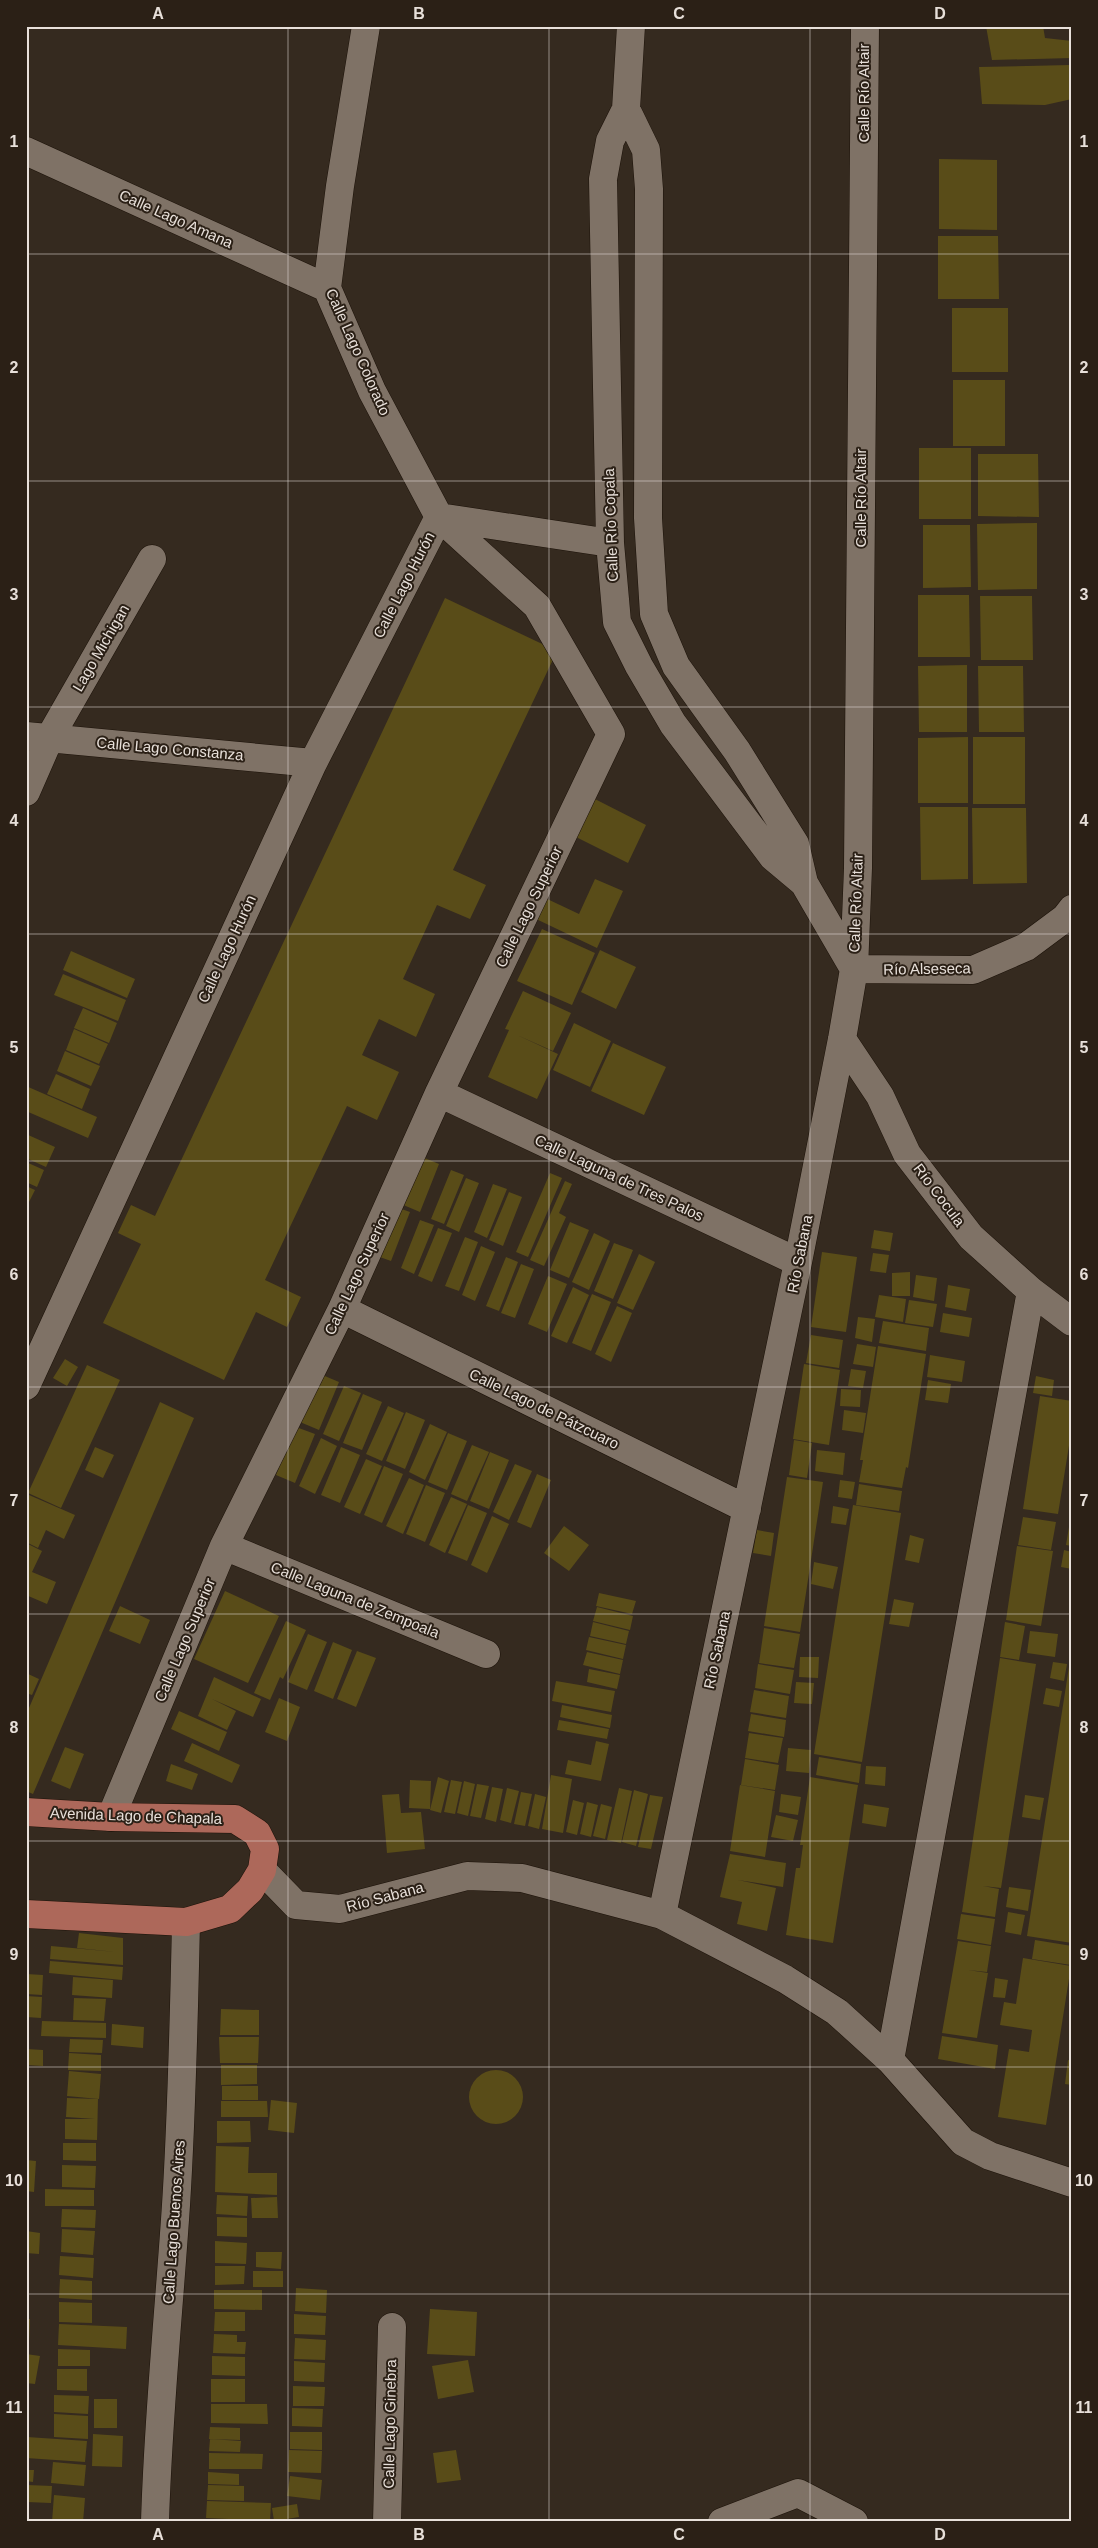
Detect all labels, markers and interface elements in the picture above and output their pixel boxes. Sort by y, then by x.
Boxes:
text: A [152,5,164,22]
text: B [413,5,425,22]
text: C [673,5,685,22]
text: D [934,5,946,22]
street label: Calle Río Altair [855,43,872,143]
text: 1 [10,133,19,150]
text: 1 [1080,133,1089,150]
street label: Calle Lago Amana [117,186,236,252]
street label: Calle Lago Colorado [323,286,394,418]
text: 2 [10,359,19,376]
text: 2 [1080,359,1089,376]
street label: Calle Río Altair [852,448,869,548]
street label: Calle Río Copala [600,467,621,582]
street label: Calle Lago Hurón [369,529,438,641]
text: 3 [10,586,19,603]
text: 3 [1080,586,1089,603]
street label: Lago Michigan [69,601,132,694]
street label: Calle Lago Constanza [96,734,245,763]
text: 4 [10,812,19,829]
text: 4 [1080,812,1089,829]
street label: Calle Lago Superior [492,843,565,970]
street label: Calle Río Altair [845,853,866,953]
street label: Calle Lago Hurón [194,892,259,1005]
street label: Río Alseseca [883,959,972,978]
text: 5 [10,1039,19,1056]
text: 5 [1080,1039,1089,1056]
street label: Calle Laguna de Tres Palos [532,1131,706,1224]
street label: Río Cocula [910,1160,969,1230]
street label: Calle Lago Superior [321,1210,392,1337]
street label: Río Sabana [784,1213,816,1294]
text: 6 [10,1266,19,1283]
text: 6 [1080,1266,1089,1283]
street label: Calle Lago de Pátzcuaro [467,1365,622,1452]
text: 7 [10,1492,19,1509]
text: 7 [1080,1492,1089,1509]
street label: Calle Laguna de Zempoala [268,1558,442,1641]
street label: Calle Lago Superior [151,1575,218,1704]
street label: Río Sabana [700,1609,733,1690]
text: 8 [10,1719,19,1736]
text: 8 [1080,1719,1089,1736]
street label: Avenida Lago de Chapala [50,1804,223,1827]
street label: Río Sabana [344,1878,426,1915]
text: 9 [10,1946,19,1963]
text: 9 [1080,1946,1089,1963]
street label: Calle Lago Buenos Aires [159,2139,188,2304]
text: 10 [5,2172,23,2189]
text: 10 [1075,2172,1093,2189]
street label: Calle Lago Ginebra [380,2359,399,2489]
text: 11 [6,2399,23,2416]
text: 11 [1076,2399,1093,2416]
text: A [152,2526,164,2543]
text: B [413,2526,425,2543]
text: C [673,2526,685,2543]
text: D [934,2526,946,2543]

